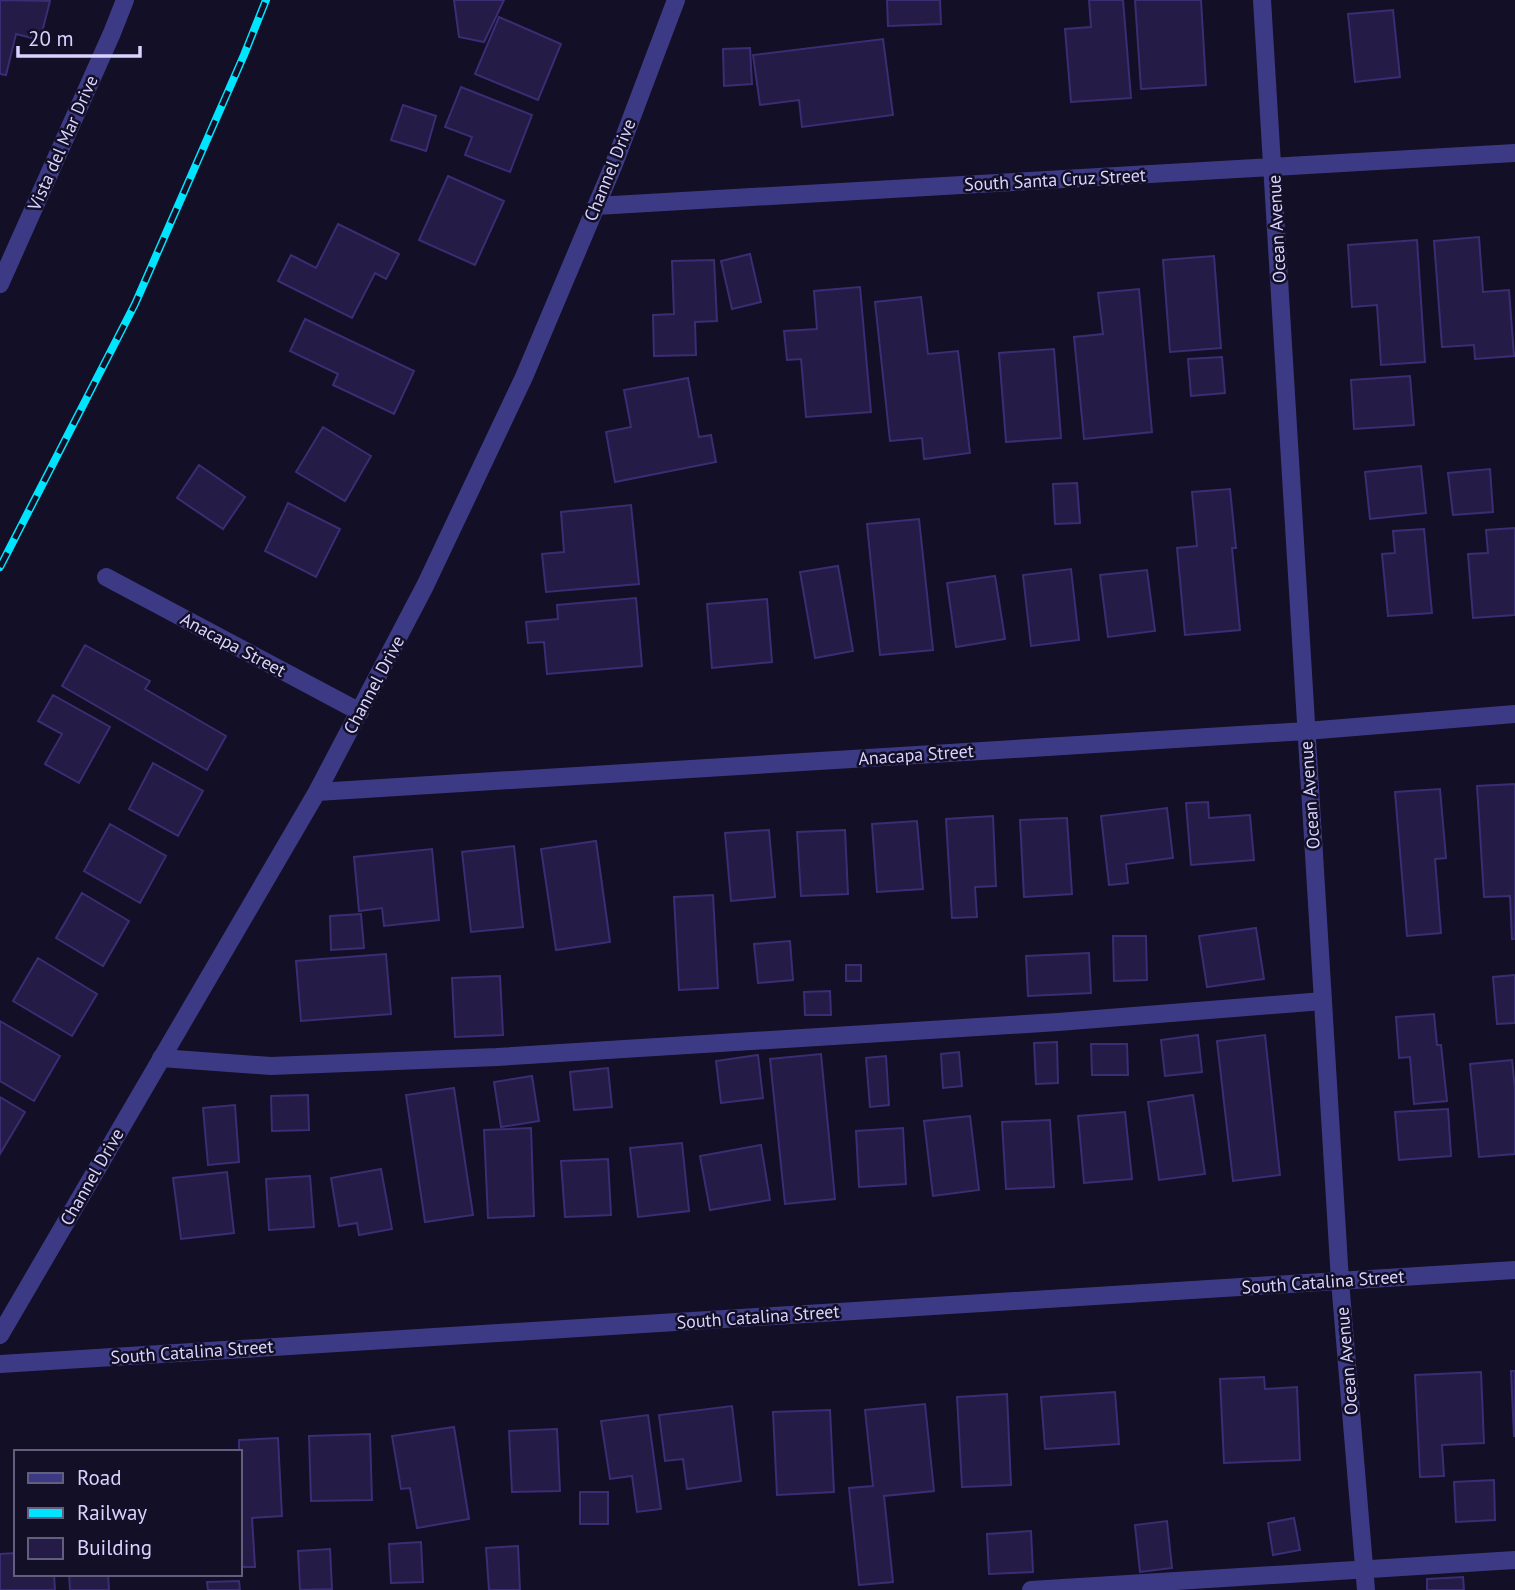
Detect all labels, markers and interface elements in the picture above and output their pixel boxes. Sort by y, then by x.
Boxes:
scale bar [18,14,140,58]
text: 20 m [28,25,74,52]
street label: Vista del Mar Drive [22,72,103,215]
street label: Channel Drive [579,115,640,224]
street label: South Santa Cruz Street [964,163,1146,196]
street label: Ocean Avenue [1262,174,1291,284]
street label: Anacapa Street [177,607,290,682]
street label: Channel Drive [338,632,409,738]
street label: Anacapa Street [857,739,975,770]
street label: Ocean Avenue [1294,740,1325,850]
street label: Channel Drive [55,1124,129,1229]
street label: South Catalina Street [1241,1264,1405,1299]
street label: South Catalina Street [676,1299,840,1334]
street label: Ocean Avenue [1330,1306,1363,1416]
street label: South Catalina Street [110,1334,274,1369]
legend [14,1450,242,1576]
text: Road [77,1464,121,1491]
text: Railway [77,1499,147,1526]
text: Building [77,1534,152,1561]

